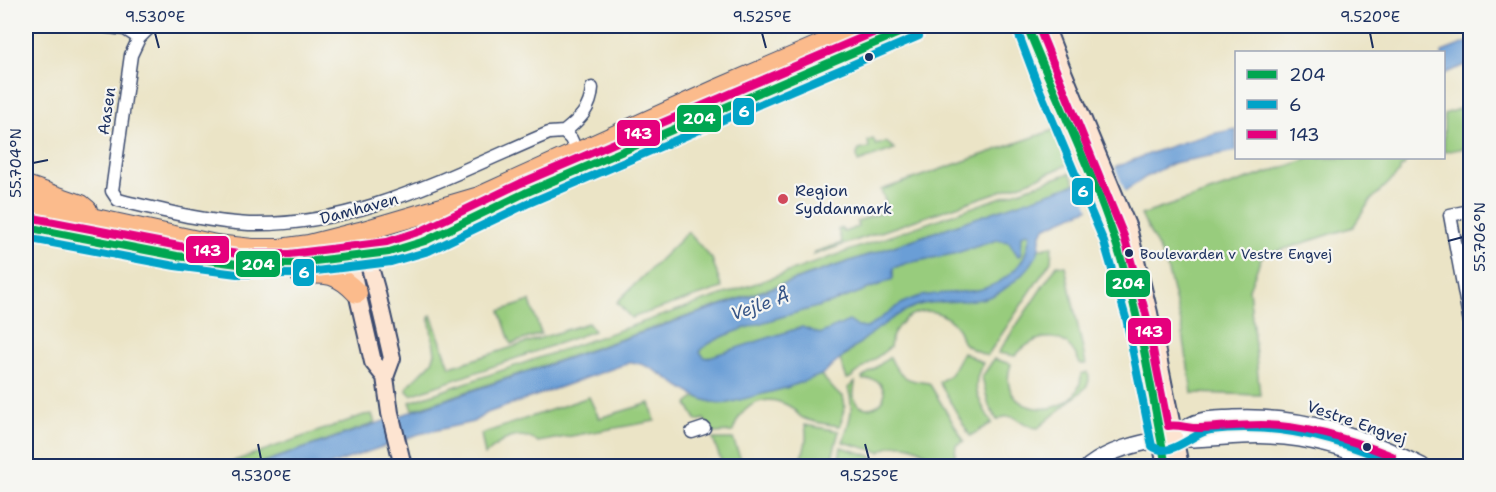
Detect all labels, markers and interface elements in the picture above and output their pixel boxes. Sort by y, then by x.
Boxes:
text: 9.530°E [125,7,185,27]
text: 9.525°E [733,7,792,27]
text: 9.520°E [1340,7,1400,27]
unlabelled marker [863,51,875,63]
legend [1235,51,1445,159]
text: 204 [1289,63,1326,87]
street label: Aasen [93,86,120,136]
text: 6 [1289,93,1302,117]
line badge: 6 [732,97,755,126]
text: 6 [738,101,750,122]
line badge: 204 [676,104,722,133]
text: 204 [682,108,716,129]
line badge: 143 [616,119,661,147]
text: 143 [624,123,652,144]
text: 143 [1289,123,1320,147]
text: 55.704°N [6,128,26,198]
line badge: 6 [1071,177,1094,206]
place label: Region Syddanmark [795,180,892,219]
text: 6 [1077,181,1089,202]
street label: Damhaven [318,188,401,229]
marker: Region Syddanmark [776,192,790,206]
text: 55.706°N [1470,202,1490,272]
line badge: 143 [185,235,230,264]
text: 143 [193,240,221,261]
place label: Boulevarden v Vestre Engvej [1140,245,1332,263]
marker: Boulevarden v Vestre Engvej [1123,247,1135,259]
line badge: 204 [235,250,281,278]
text: 204 [241,254,275,275]
line badge: 6 [292,258,315,287]
text: 6 [298,262,310,283]
line badge: 204 [1105,269,1151,298]
text: 204 [1111,273,1145,294]
water label: Vejle Å [727,284,793,326]
line badge: 143 [1127,317,1172,345]
text: 143 [1135,321,1163,342]
street label: Vestre Engvej [1304,396,1410,449]
unlabelled marker [1361,441,1373,453]
text: 9.530°E [231,466,291,486]
text: 9.525°E [840,466,899,486]

